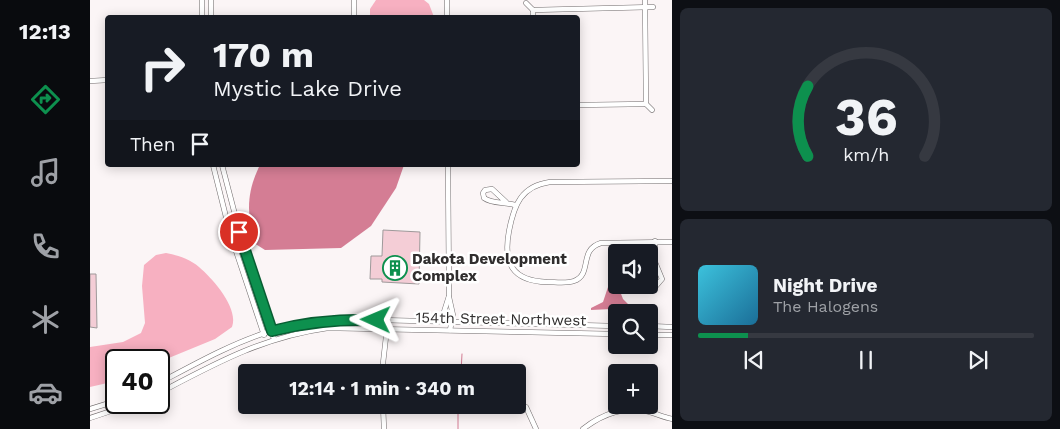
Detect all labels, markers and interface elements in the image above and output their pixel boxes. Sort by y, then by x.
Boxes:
text: 12:13 [19,19,71,44]
text: 170 m [213,34,314,76]
icon: right [130,35,195,100]
text: Mystic Lake Drive [213,76,402,101]
icon: directions [28,82,63,117]
text: 36 [835,87,897,148]
icon: arrive [186,130,214,158]
text: Then [130,133,176,156]
text: km/h [843,144,889,165]
icon: music [28,155,63,190]
pin [218,211,260,253]
icon: arrive [225,218,253,246]
icon: phone [28,229,63,264]
map controls [608,244,658,414]
button: sound [608,244,658,294]
place label: Dakota Development Complex [412,250,567,285]
building icon: Dakota Development Complex [382,255,408,281]
text: Night Drive [773,274,878,297]
position arrow [349,293,401,345]
text: The Halogens [773,297,878,316]
icon: climate [28,302,63,337]
button: search [608,304,658,354]
street label: 154th Street Northwest [415,309,587,330]
icon: previous [740,346,768,374]
icon: pause [852,346,880,374]
icon: next [964,346,992,374]
speed limit sign: 40 [105,349,170,414]
button: + [608,364,658,414]
icon: car [28,375,63,410]
text: 12:14 · 1 min · 340 m [289,377,475,400]

